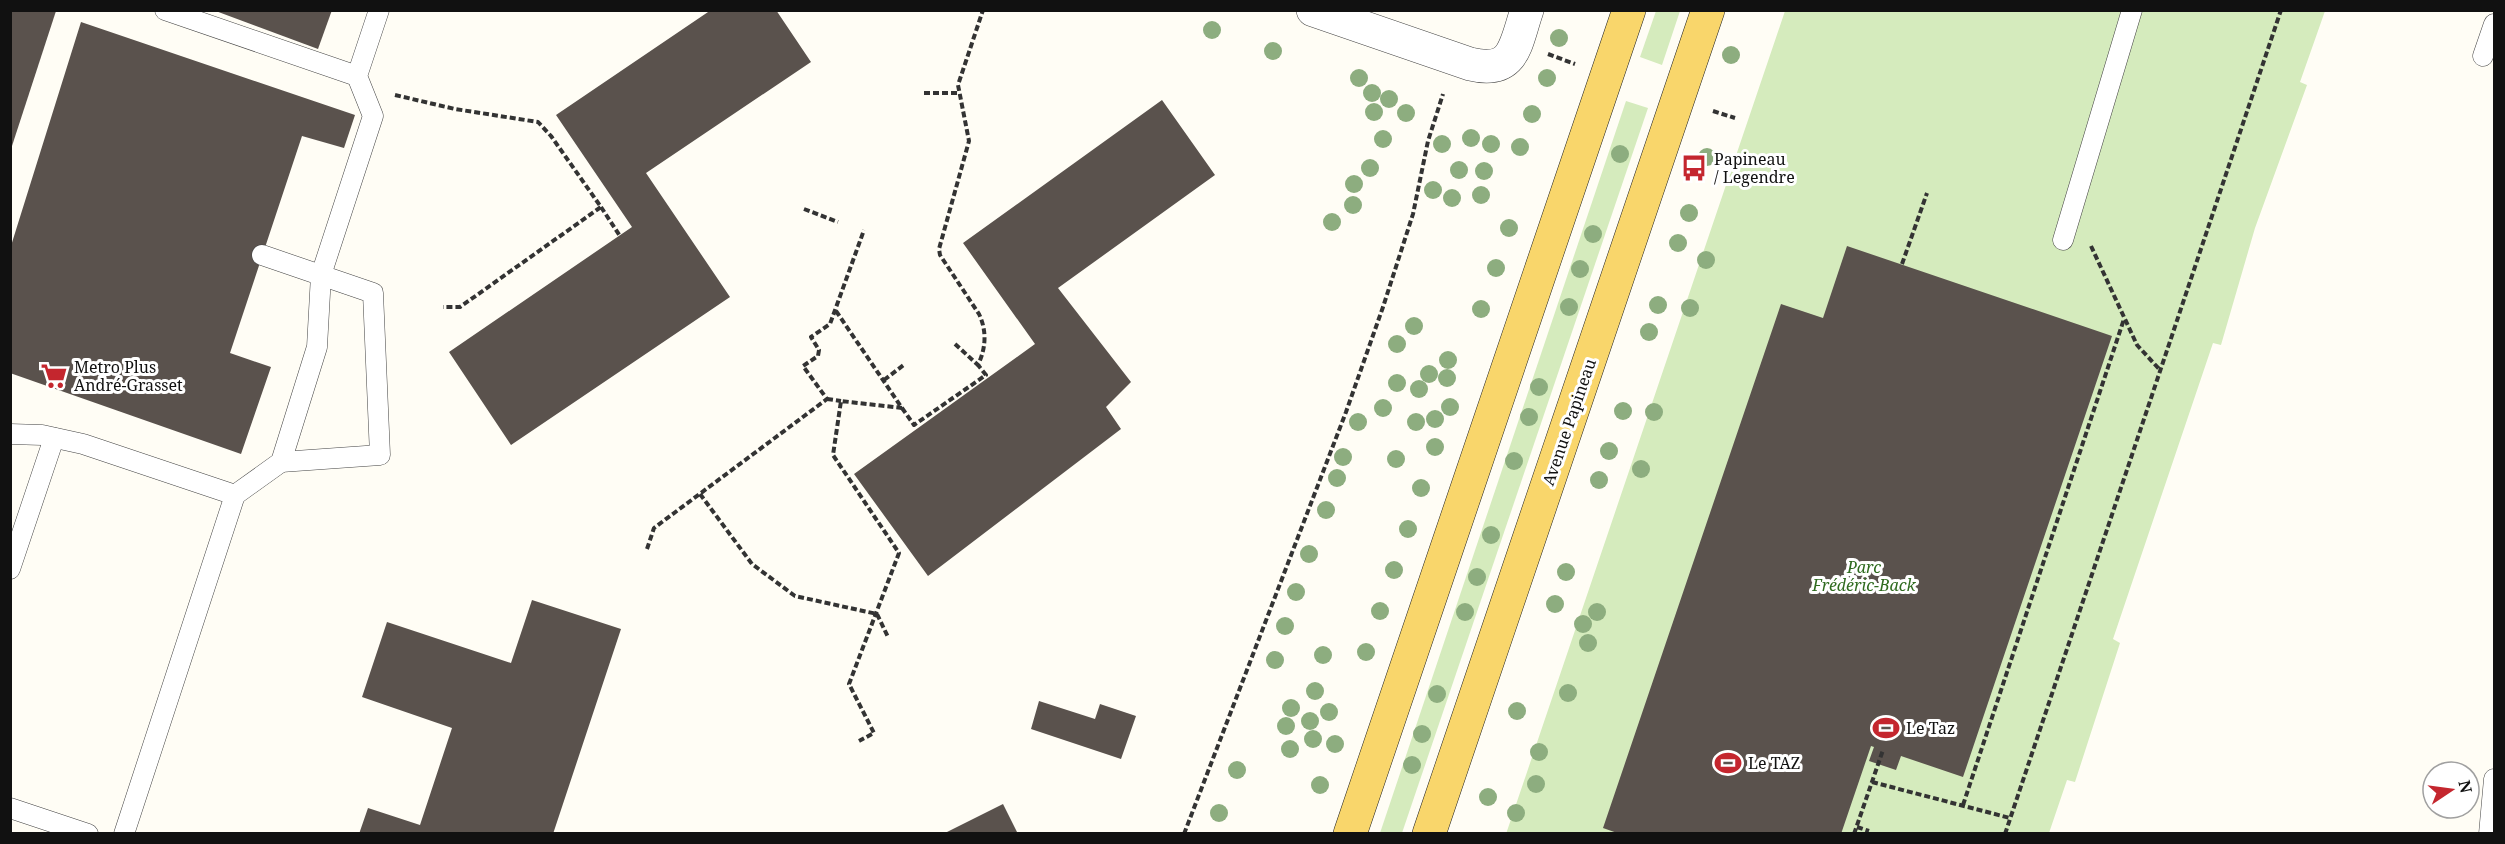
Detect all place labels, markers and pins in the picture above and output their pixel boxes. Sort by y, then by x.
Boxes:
place label: Papineau / Legendre [1714,148,1795,188]
bus stop icon: Papineau / Legendre [1679,153,1709,183]
place label: Metro Plus André-Grasset [74,356,183,396]
supermarket icon: Metro Plus André-Grasset [39,361,69,391]
sports icon: Le Taz [1871,713,1901,743]
place label: Le Taz [1906,717,1955,739]
sports icon: Le TAZ [1713,748,1743,778]
place label: Le TAZ [1748,752,1800,774]

